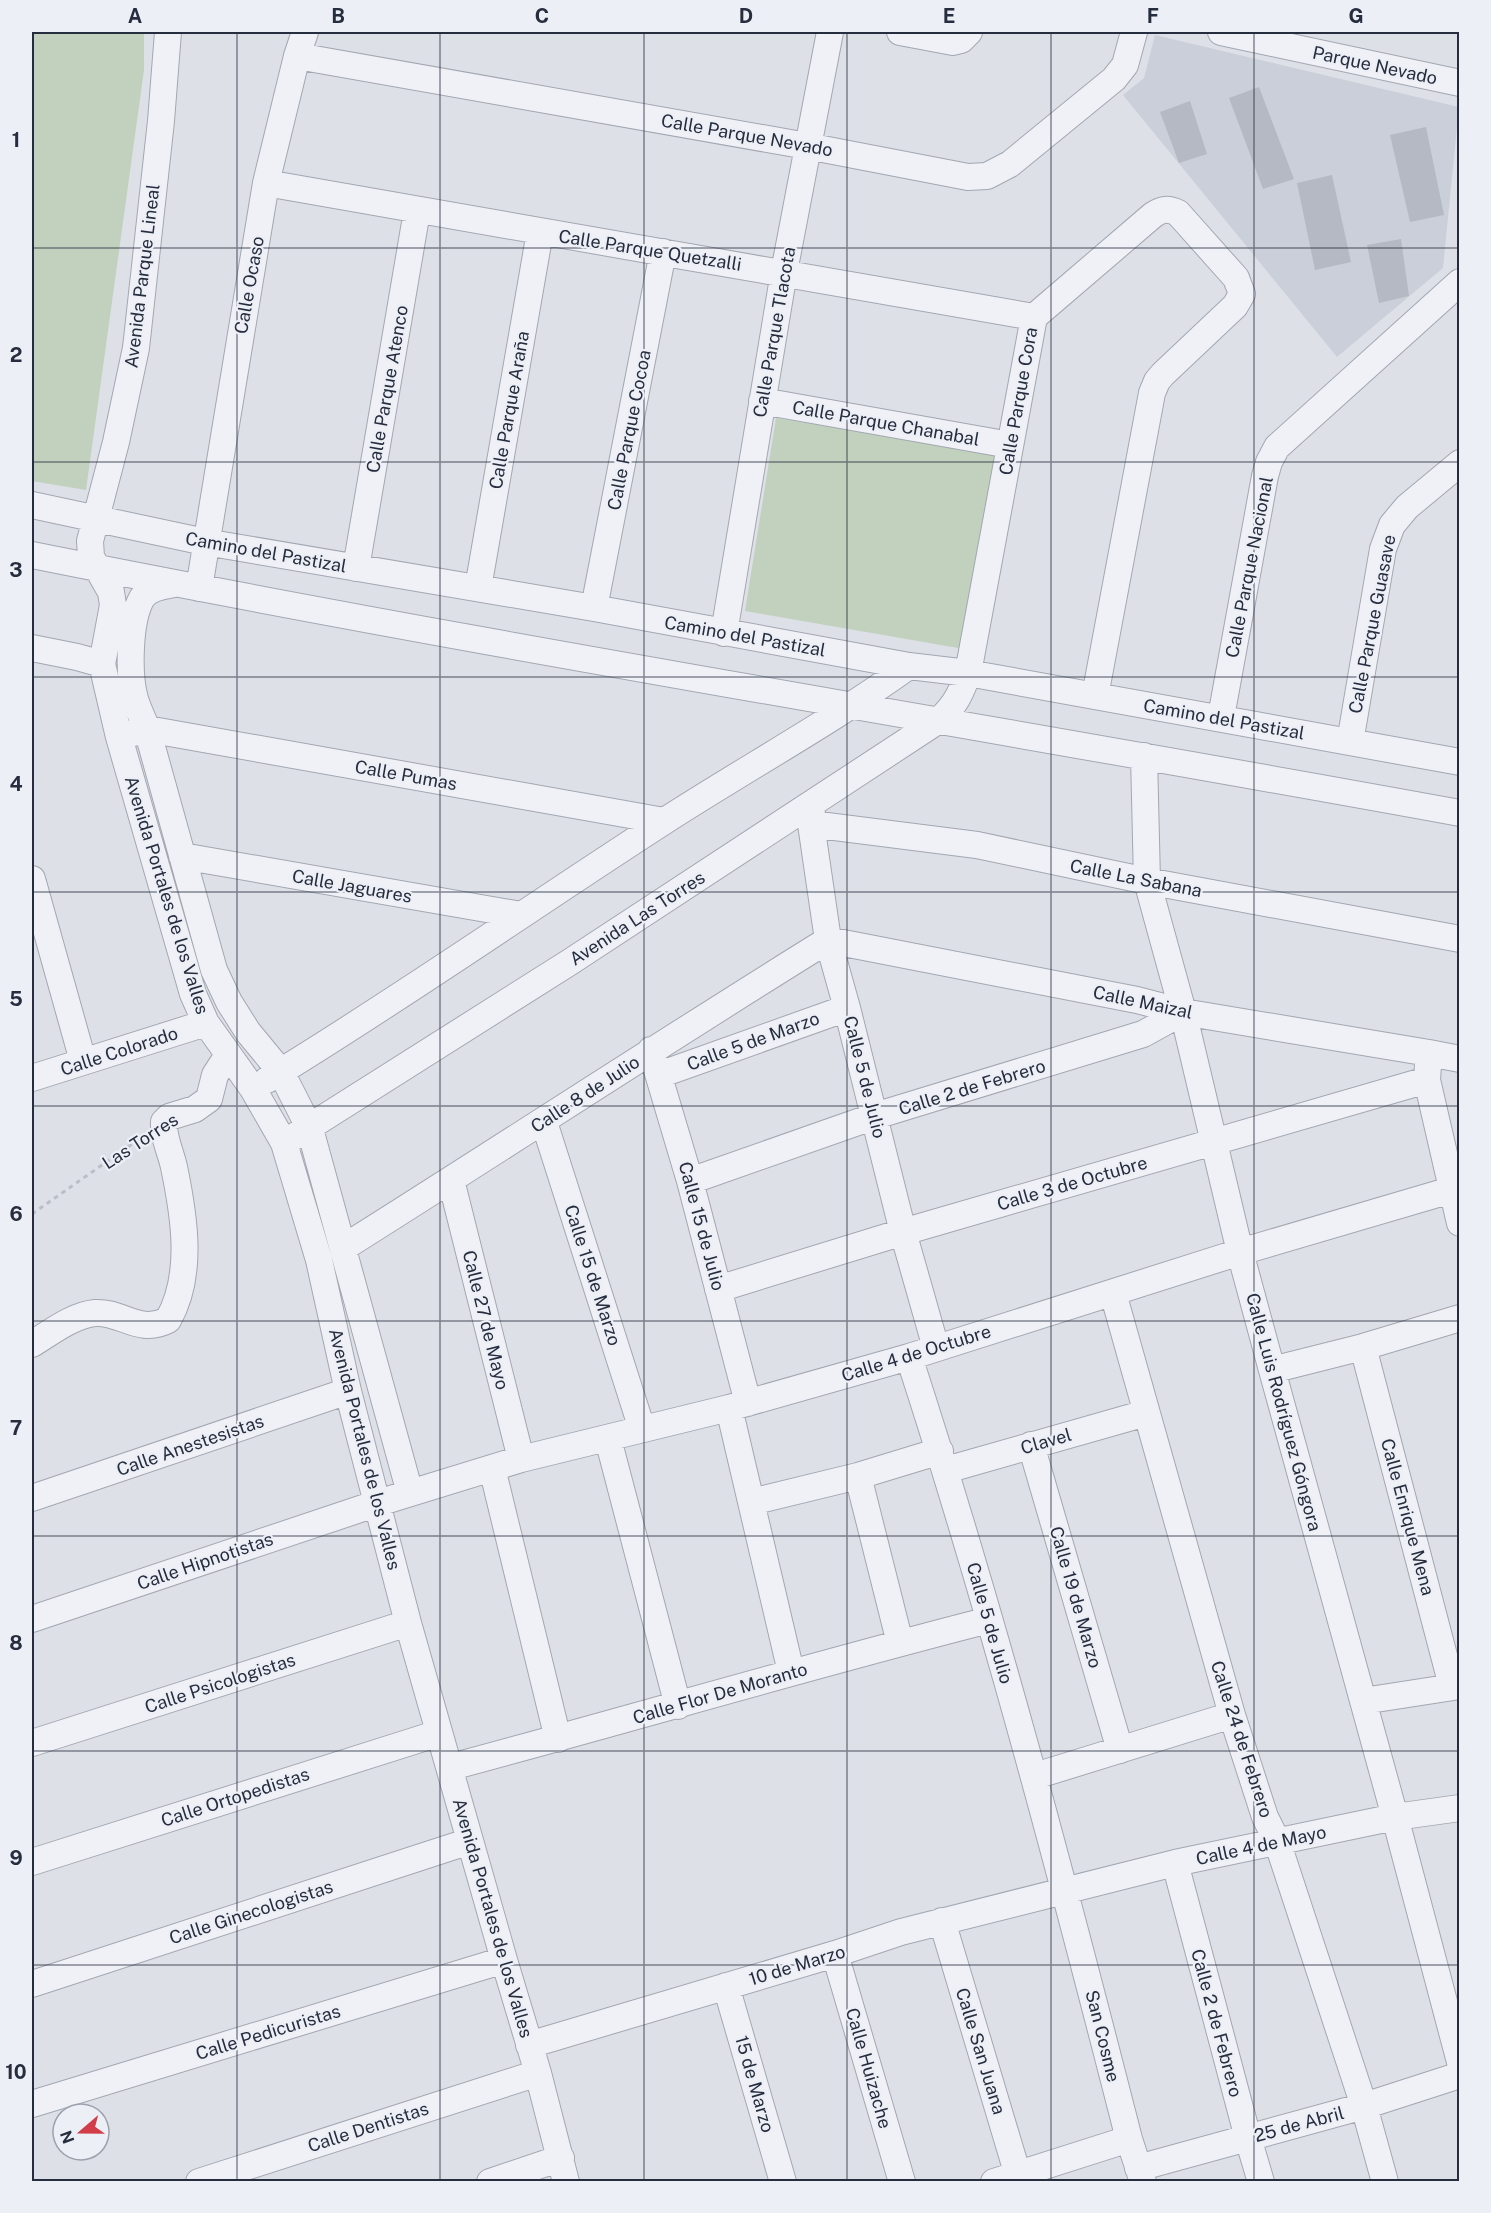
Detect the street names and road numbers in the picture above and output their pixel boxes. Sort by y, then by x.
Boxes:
street label: Parque Nevado [1311,42,1439,88]
street label: Calle Parque Nevado [660,110,834,160]
street label: Avenida Parque Lineal [120,183,164,369]
street label: Calle Parque Quetzalli [557,225,743,275]
street label: Calle Ocaso [230,235,268,335]
street label: Calle Parque Tlacota [749,245,799,419]
street label: Calle Parque Atenco [362,304,412,474]
street label: Calle Parque Cora [995,325,1041,477]
street label: Calle Parque Araña [485,329,533,491]
street label: Calle Parque Cocoa [603,348,655,512]
street label: Calle Parque Chanabal [791,396,981,450]
street label: Calle Parque Nacional [1221,475,1277,659]
street label: Camino del Pastizal [184,527,348,577]
street label: Calle Parque Guasave [1344,533,1400,715]
street label: Camino del Pastizal [663,611,827,661]
street label: Camino del Pastizal [1142,694,1306,744]
street label: Calle Pumas [353,756,459,794]
street label: Avenida Portales de los Valles [121,773,213,1017]
street label: Calle La Sabana [1068,855,1204,901]
street label: Calle Jaguares [290,865,414,907]
street label: Avenida Las Torres [565,866,709,970]
street label: Calle Maizal [1091,981,1195,1023]
street label: Calle 5 de Marzo [684,1007,822,1075]
street label: Calle 5 de Julio [840,1014,890,1140]
street label: Calle Colorado [58,1022,180,1080]
street label: Calle 8 de Julio [527,1051,643,1137]
street label: Calle 2 de Febrero [896,1055,1048,1119]
street label: Las Torres [98,1109,182,1173]
street label: Calle 3 de Octubre [994,1152,1150,1214]
street label: Calle 15 de Julio [675,1159,729,1293]
street label: Calle 15 de Marzo [560,1202,626,1348]
street label: Calle 27 de Mayo [459,1248,513,1392]
street label: Calle Luis Rodríguez Góngora [1242,1291,1326,1533]
street label: Calle 4 de Octubre [839,1320,993,1386]
street label: Avenida Portales de los Valles [325,1326,405,1572]
street label: Calle Anestesistas [114,1410,266,1480]
street label: Clavel [1018,1424,1074,1458]
street label: Calle Enrique Mena [1377,1436,1439,1598]
street label: Calle 19 de Marzo [1046,1524,1106,1670]
street label: Calle Hipnotistas [134,1528,276,1594]
street label: Calle 5 de Julio [963,1560,1017,1686]
street label: Calle Psicologistas [142,1649,298,1717]
street label: Calle Flor De Moranto [630,1658,810,1728]
street label: Calle 24 de Febrero [1207,1658,1277,1820]
street label: Calle Ortopedistas [158,1763,312,1831]
street label: Avenida Portales de los Valles [449,1796,537,2040]
street label: Calle 4 de Mayo [1194,1821,1328,1869]
street label: Calle Ginecologistas [167,1876,335,1948]
street label: 10 de Marzo [746,1940,848,1990]
street label: Calle 2 de Febrero [1187,1947,1247,2099]
street label: Calle San Juana [952,1985,1010,2117]
street label: San Cosme [1081,1988,1125,2084]
street label: Calle Pedicuristas [193,2000,343,2064]
street label: Calle Huizache [842,2005,896,2131]
street label: 15 de Marzo [731,2033,779,2135]
street label: Calle Dentistas [305,2098,431,2156]
street label: 25 de Abril [1252,2102,1346,2146]

